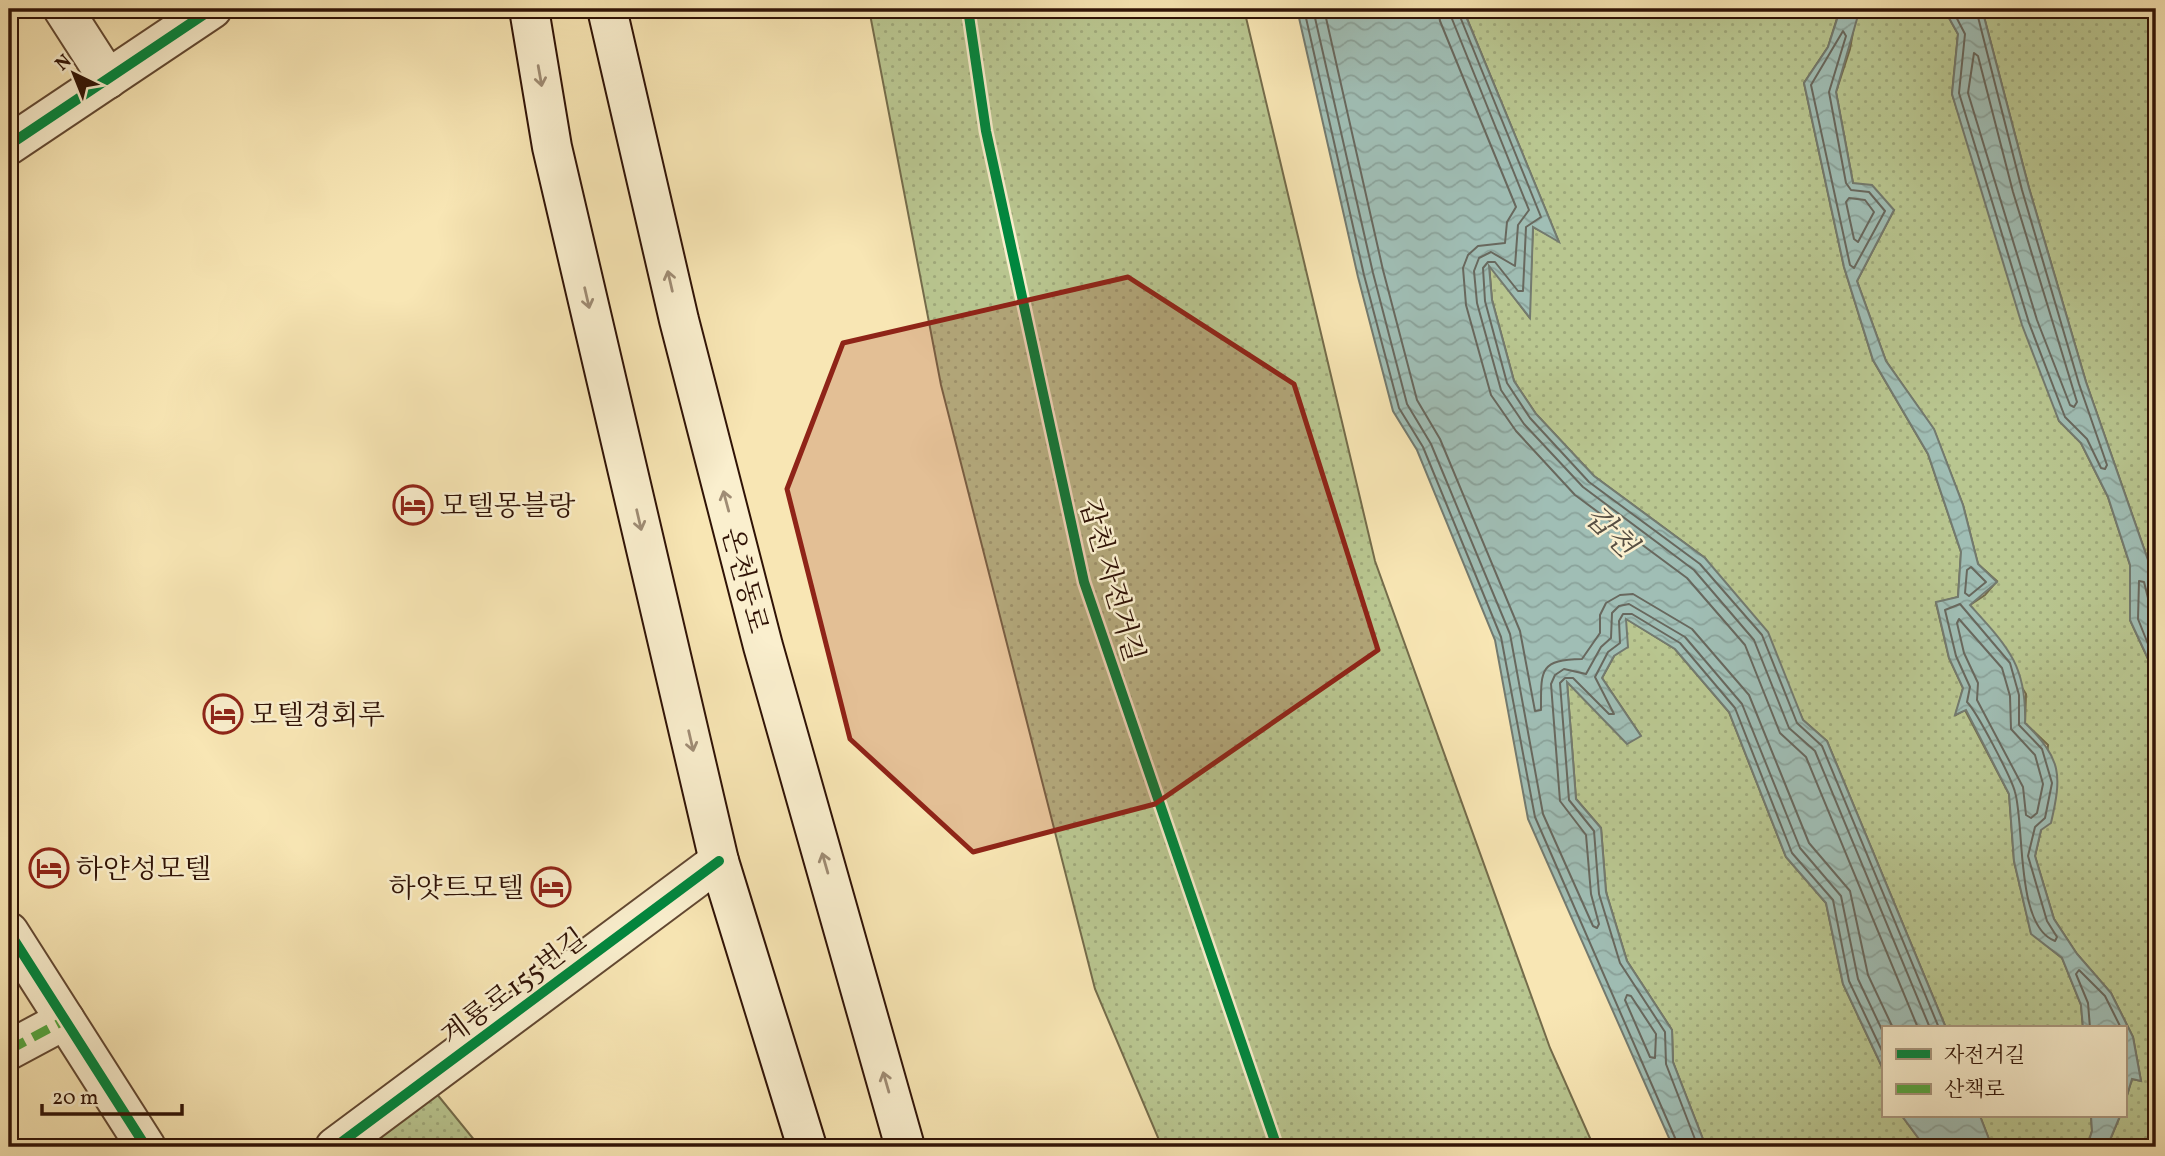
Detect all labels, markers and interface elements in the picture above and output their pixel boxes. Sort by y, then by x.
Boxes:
north arrow [38,38,108,108]
text: N [50,49,78,77]
one-way arrow [534,64,547,87]
one-way arrow [662,270,676,293]
one-way arrow [582,287,595,309]
hotel icon: 모텔몽블랑 [392,484,434,526]
place label: 모텔몽블랑 [440,488,575,527]
one-way arrow [719,491,732,513]
street label: 갑천 자전거길 [1069,495,1152,667]
water label: 갑천 [1574,497,1646,569]
one-way arrow [633,508,646,531]
street label: 온천동로 [711,523,776,638]
hotel icon: 모텔경회루 [202,693,244,735]
place label: 모텔경회루 [250,697,385,736]
one-way arrow [685,730,698,752]
hotel icon: 하얀성모텔 [28,847,70,889]
place label: 하얀성모텔 [76,851,211,890]
one-way arrow [817,852,830,874]
hotel icon: 하얏트모텔 [530,866,572,908]
place label: 하얏트모텔 [389,870,524,909]
street label: 계룡로155번길 [434,920,595,1056]
legend [1882,1026,2126,1118]
text: 자전거길 [1944,1042,2025,1071]
one-way arrow [879,1071,892,1093]
scale bar [42,1072,182,1116]
text: 산책로 [1944,1076,2005,1105]
text: 20 m [52,1084,98,1113]

